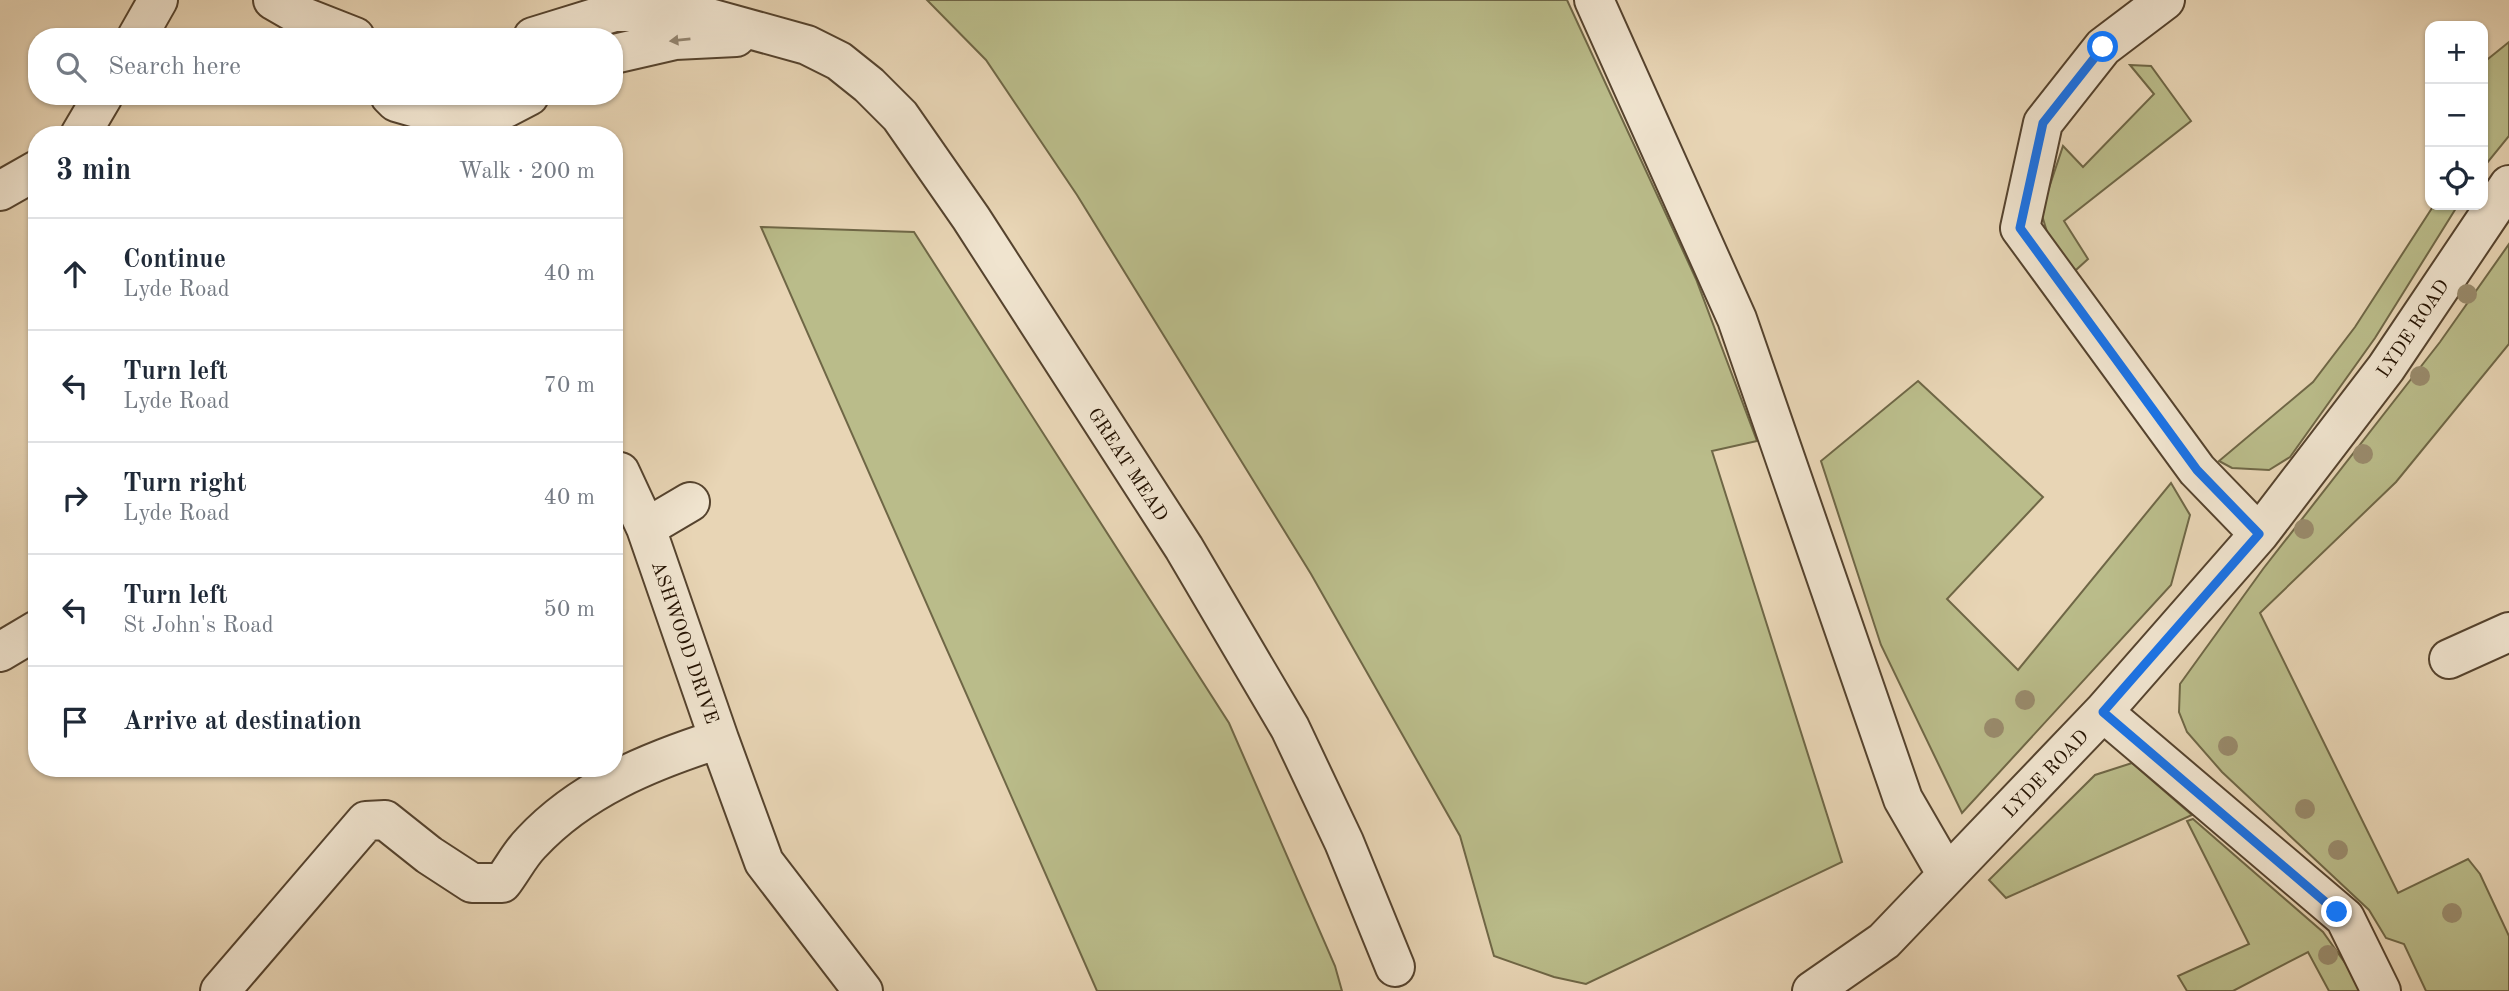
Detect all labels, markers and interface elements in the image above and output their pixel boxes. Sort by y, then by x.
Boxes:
map controls [2425,21,2488,210]
button: + [2425,21,2488,84]
search box [28,28,623,105]
route start [2087,31,2118,62]
one-way arrow [669,35,691,46]
icon: search [52,48,90,86]
text: Search here [108,54,241,80]
button: − [2425,84,2488,147]
button: locate [2425,147,2488,210]
text: 3 min [56,156,131,186]
text: Walk · 200 m [459,160,595,183]
text: Continue [123,247,226,273]
icon: ahead [56,255,94,293]
text: 40 m [544,262,595,285]
street label: LYDE ROAD [2374,277,2454,382]
text: Lyde Road [123,278,230,301]
text: Turn left [123,359,228,385]
icon: left [56,367,94,405]
text: 70 m [544,374,595,397]
text: Lyde Road [123,390,230,413]
street label: GREAT MEAD [1083,405,1170,525]
text: Turn right [123,471,246,497]
icon: right [56,479,94,517]
text: 40 m [544,486,595,509]
text: Lyde Road [123,502,230,525]
street label: ASHWOOD DRIVE [647,559,720,727]
text: Turn left [123,583,228,609]
icon: left [56,591,94,629]
text: 50 m [544,598,595,621]
text: St John's Road [123,614,274,637]
icon: arrive [56,703,94,741]
text: Arrive at destination [123,709,362,735]
street label: LYDE ROAD [2000,727,2093,822]
route end [2321,896,2352,927]

